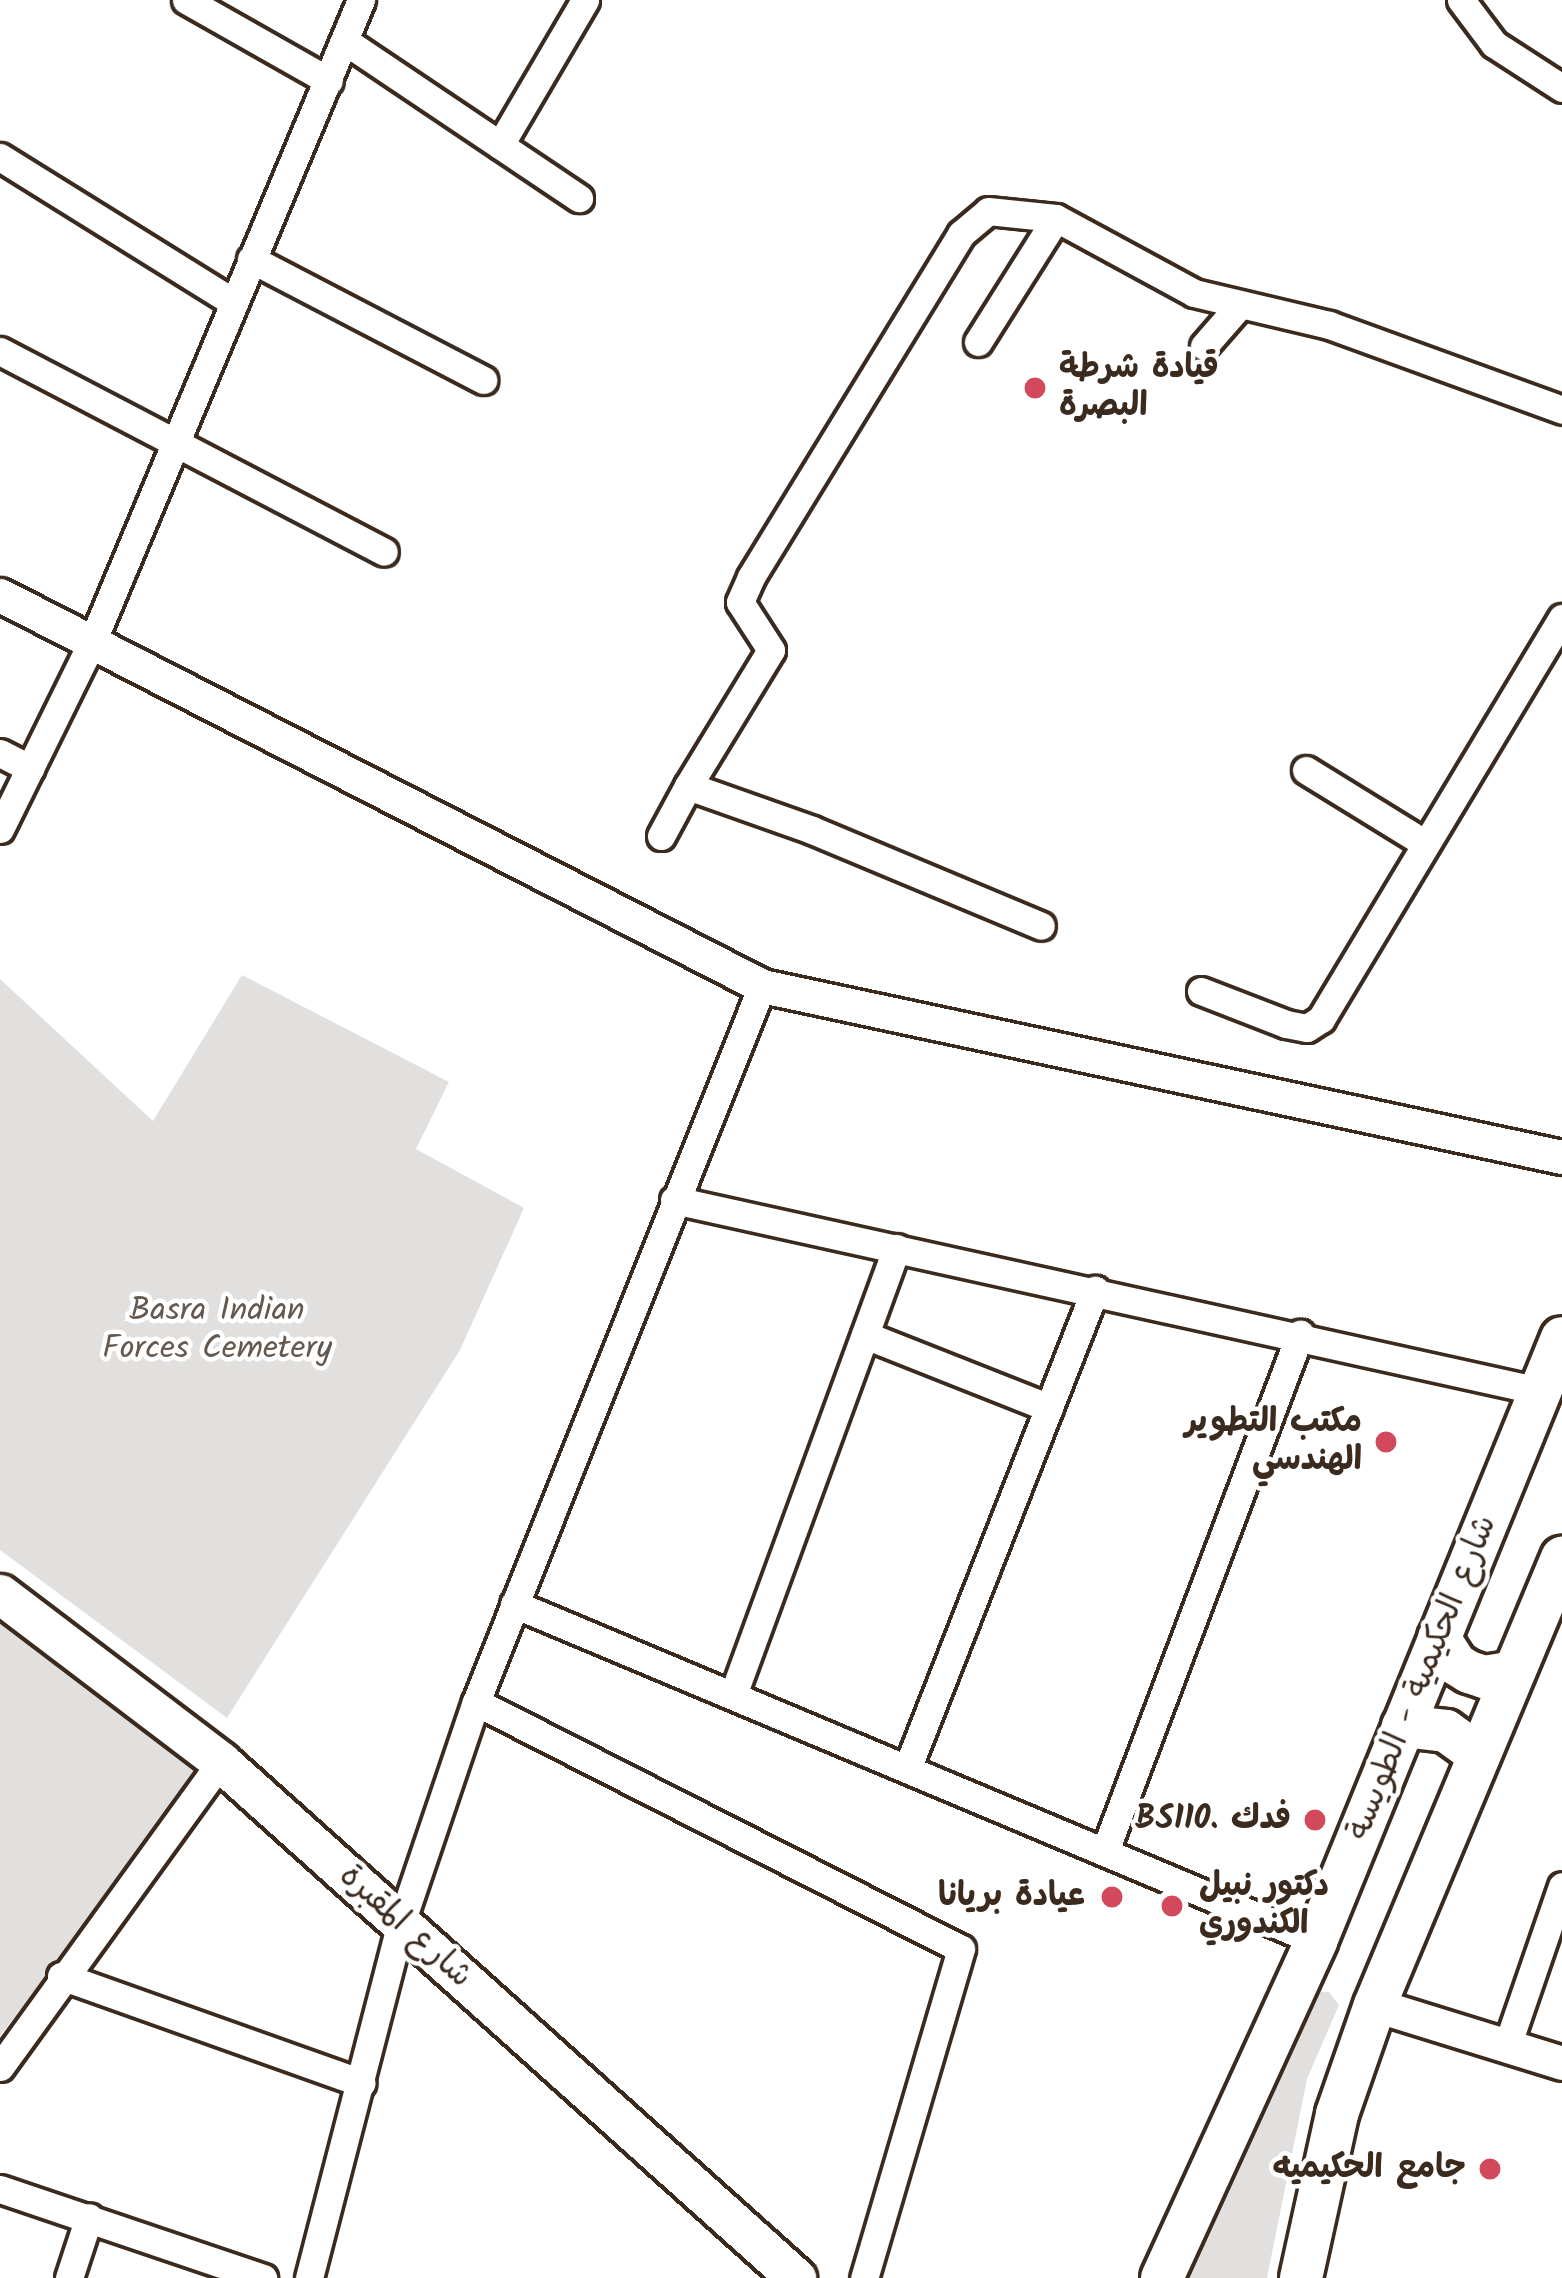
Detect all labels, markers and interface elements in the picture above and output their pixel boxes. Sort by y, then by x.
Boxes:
place label: قيادة شرطة البصرة [1059,349,1219,427]
marker: قيادة شرطة البصرة [1022,375,1048,401]
park label: Basra Indian Forces Cemetery [102,1292,332,1370]
place label: مكتب التطوير الهندسي [1185,1403,1362,1481]
marker: مكتب التطوير الهندسي [1373,1429,1399,1455]
street label: شارع الحكيمية - الطويسة [1340,1510,1506,1846]
place label: BS110. فدك [1135,1800,1291,1840]
marker: BS110. فدك [1302,1807,1328,1833]
street label: شارع المقبرة [330,1857,480,1997]
place label: دكتور نبيل الكندوري [1199,1867,1329,1945]
place label: عيادة بريانا [938,1877,1085,1917]
marker: عيادة بريانا [1096,1881,1128,1913]
marker: دكتور نبيل الكندوري [1156,1890,1188,1922]
place label: جامع الحكيميه [1273,2149,1466,2189]
marker: جامع الحكيميه [1477,2156,1503,2182]

